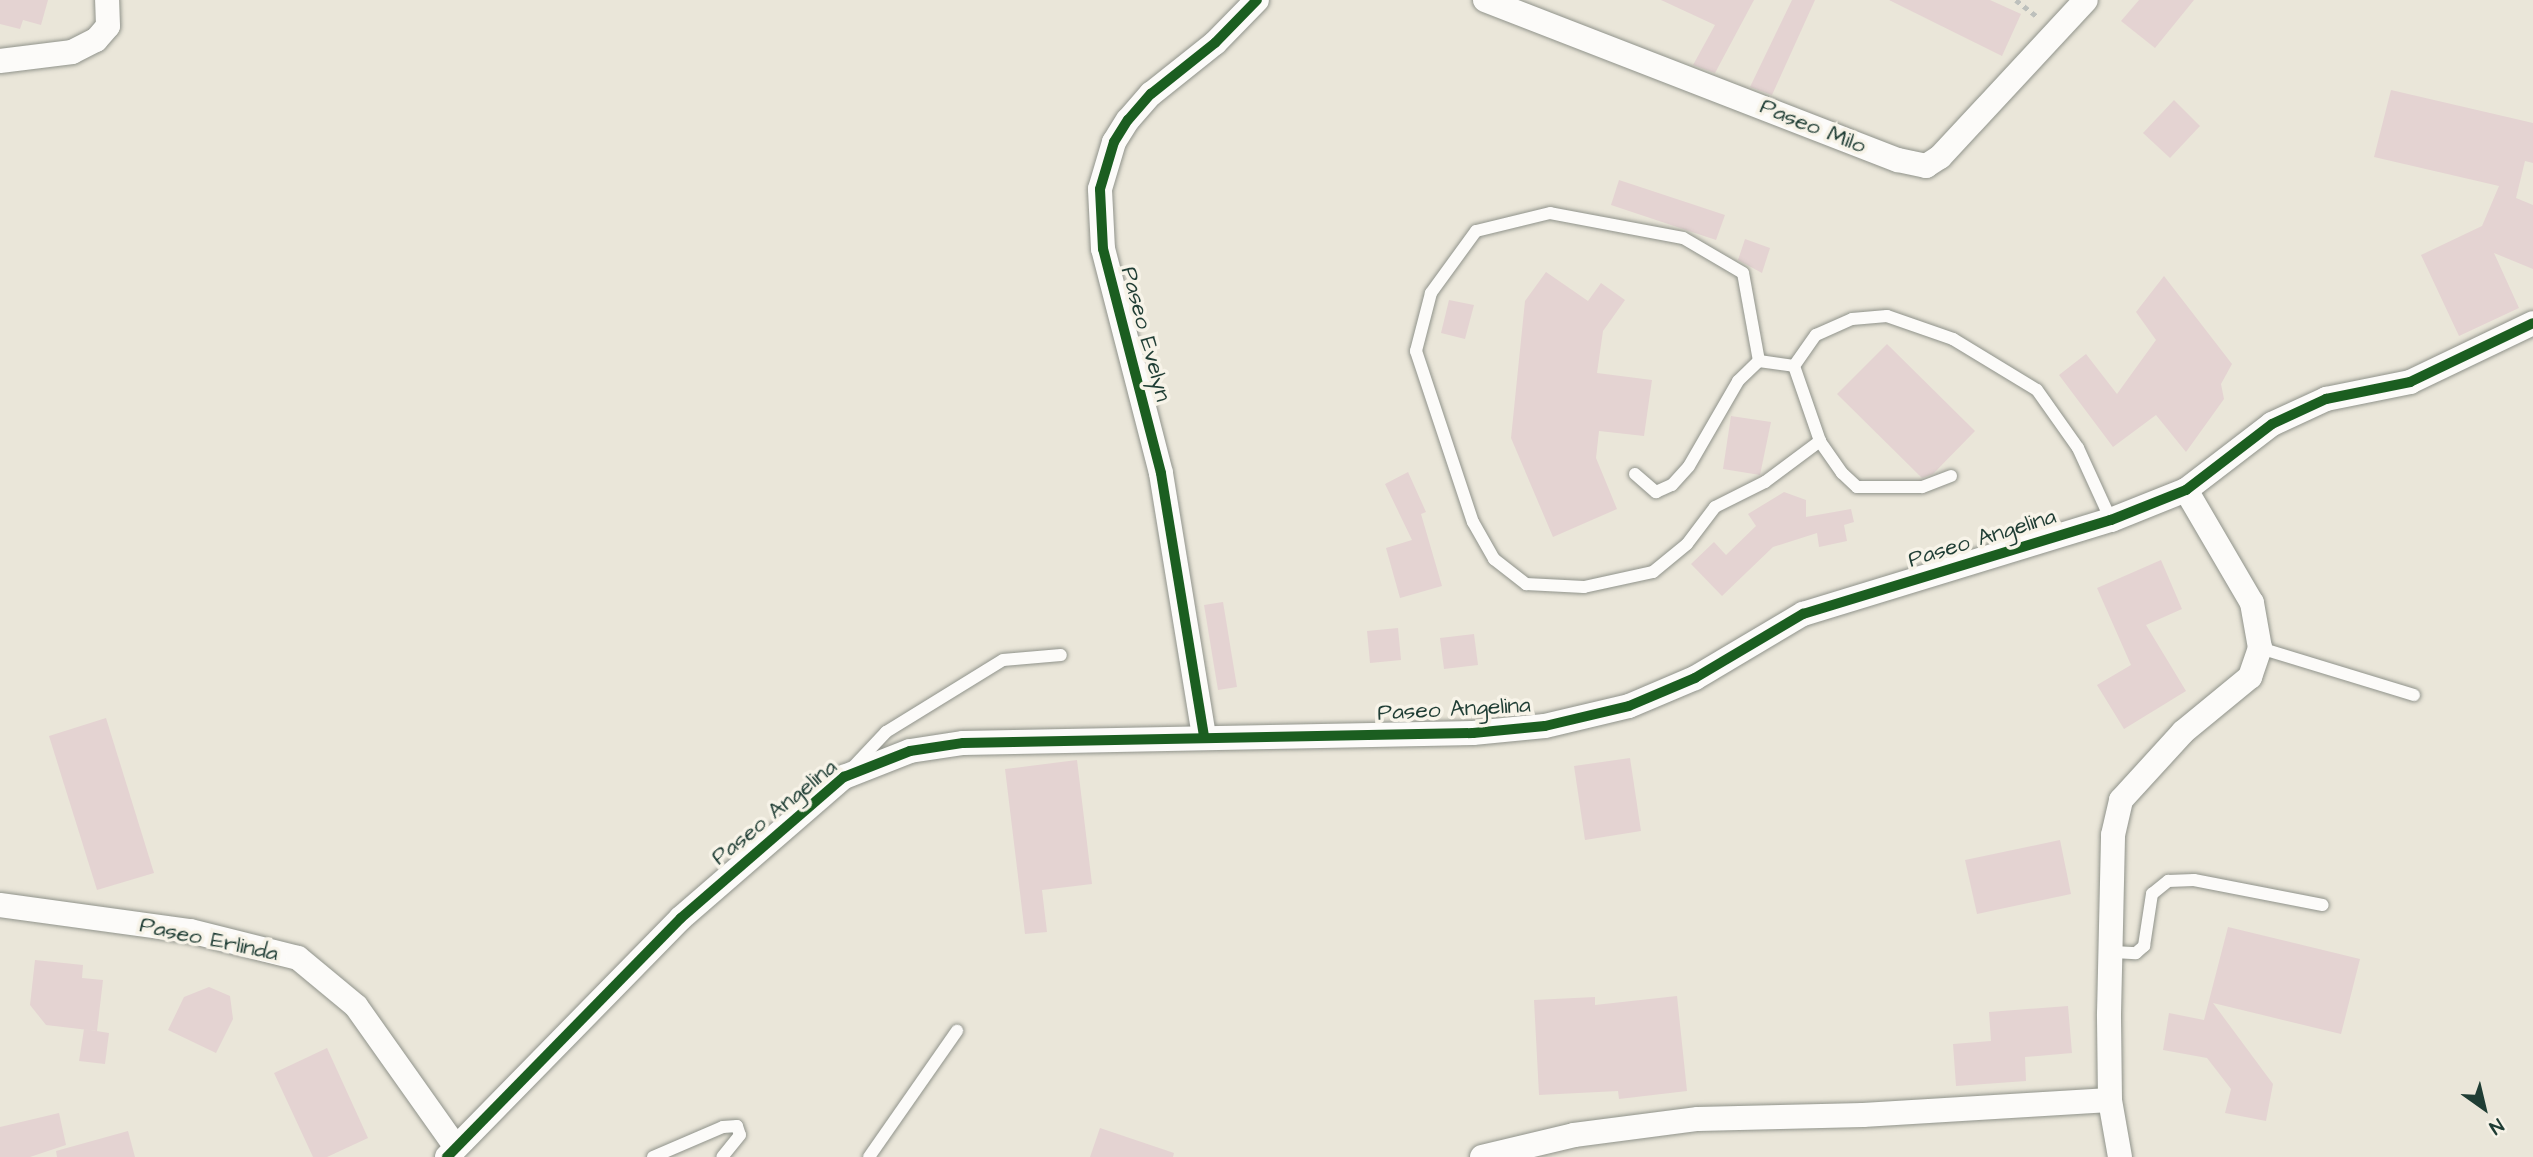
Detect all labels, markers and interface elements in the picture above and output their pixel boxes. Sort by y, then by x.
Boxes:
street label: Paseo Milo [1756,92,1870,160]
street label: Paseo Evelyn [1115,264,1177,404]
street label: Paseo Angelina [1905,502,2059,574]
street label: Paseo Angelina [1377,691,1531,727]
street label: Paseo Angelina [706,753,842,871]
street label: Paseo Erlinda [137,911,281,967]
north arrow [2449,1073,2519,1143]
text: N [2484,1111,2509,1140]

